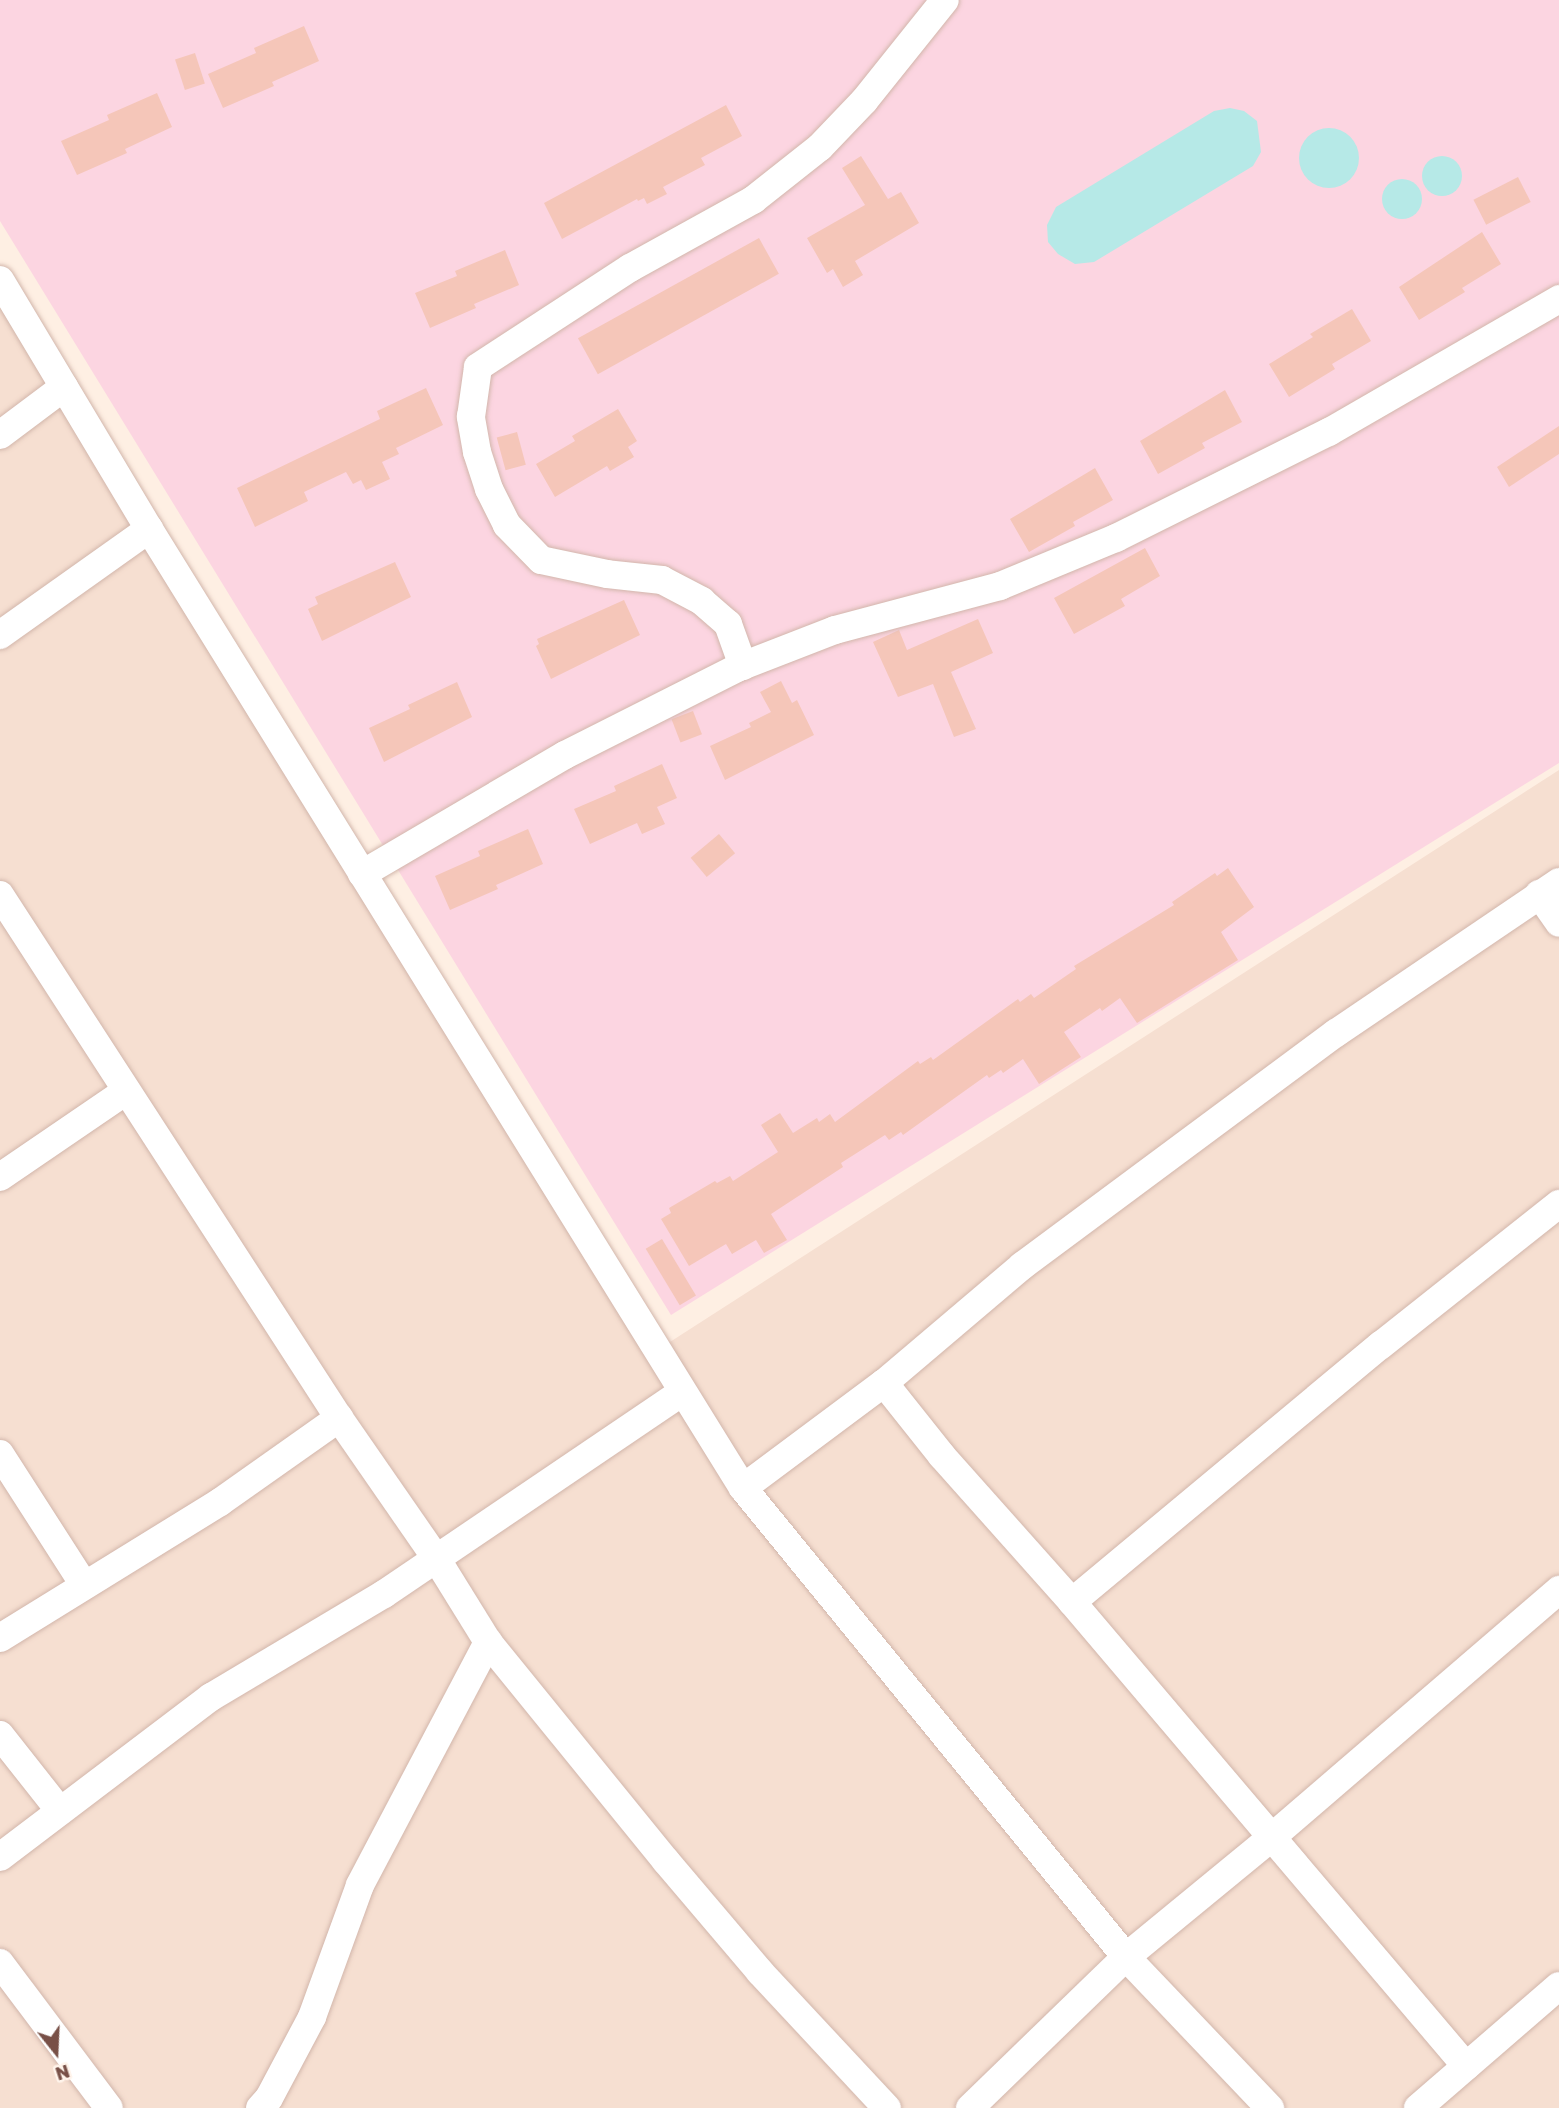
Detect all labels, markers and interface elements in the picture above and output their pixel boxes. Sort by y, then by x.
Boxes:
north arrow [21,2017,91,2087]
text: N [53,2059,73,2085]

